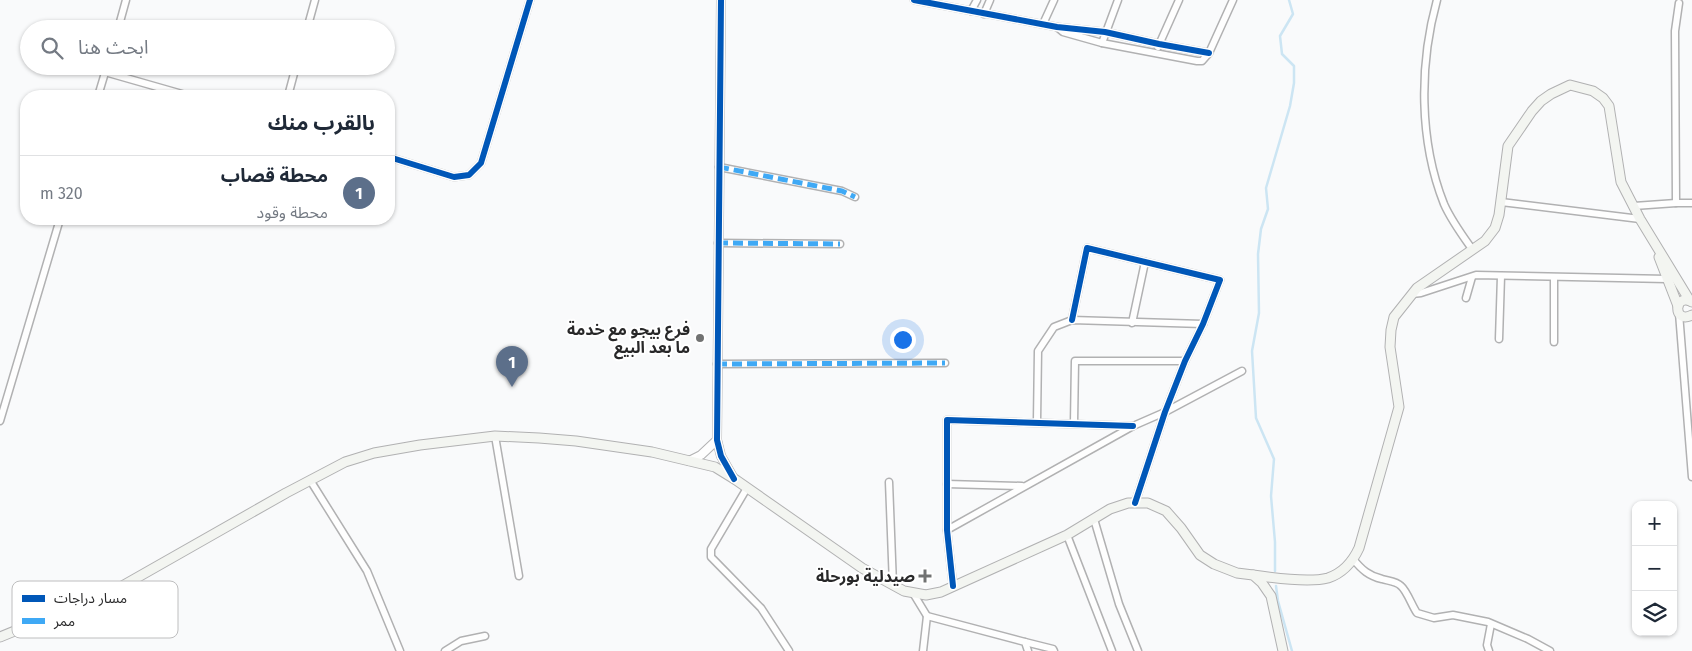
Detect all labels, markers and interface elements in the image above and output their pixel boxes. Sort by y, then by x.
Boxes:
search box [20,20,395,75]
icon: search [38,34,66,62]
text: ابحث هنا [78,36,149,59]
text: بالقرب منك [268,110,375,136]
text: محطة قصاب [221,164,328,187]
text: 320 m [40,184,83,203]
text: 1 [355,184,363,203]
text: محطة وقود [257,203,328,222]
place label: فرع بيجو مع خدمة ما بعد البيع [567,320,690,360]
your location [890,327,916,353]
marker: فرع بيجو مع خدمة ما بعد البيع [694,332,706,344]
pin: 1 [496,346,528,387]
map controls [1632,501,1677,636]
button: + [1632,501,1677,546]
button: − [1632,546,1677,591]
place label: صيدلية بورحلة [816,567,915,586]
marker: صيدلية بورحلة [919,570,931,582]
legend [12,581,178,638]
text: مسار دراجات [54,590,127,607]
button: layers [1632,591,1677,636]
text: ممر [53,613,75,630]

